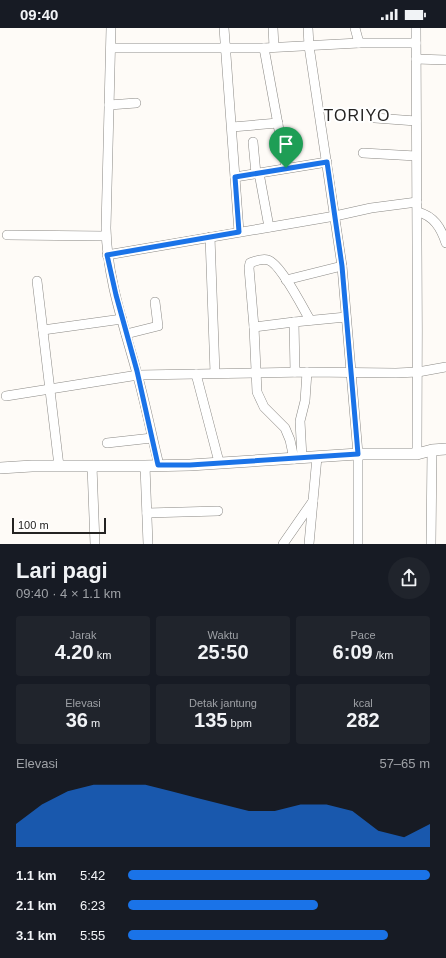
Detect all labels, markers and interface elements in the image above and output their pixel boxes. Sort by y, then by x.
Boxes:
text: 09:40 [20,6,58,23]
district label: TORIYO [323,107,391,124]
pin [269,127,303,168]
icon: arrive [275,133,297,155]
scale bar [12,516,106,535]
text: 100 m [18,519,49,531]
button: share [388,557,430,599]
text: Lari pagi [16,558,108,583]
text: 09:40 · 4 × 1.1 km [16,586,121,601]
text: Jarak [70,629,96,641]
text: Waktu [208,629,238,641]
text: Pace [350,629,376,641]
text: 4.20 [55,641,94,663]
text: 25:50 [197,641,249,663]
text: 6:09 [333,641,373,663]
text: km [94,649,111,661]
text: /km [373,649,393,661]
text: Elevasi [65,697,101,709]
text: Detak jantung [189,697,257,709]
text: kcal [353,697,373,709]
text: 36 [66,709,88,731]
text: 135 [194,709,227,731]
text: 282 [346,709,380,731]
text: m [88,717,100,729]
text: bpm [227,717,252,729]
text: Elevasi [16,756,58,771]
text: 57–65 m [379,756,430,771]
text: 1.1 km [16,868,56,883]
text: 5:42 [80,868,105,883]
text: 2.1 km [16,898,56,913]
text: 6:23 [80,898,105,913]
text: 3.1 km [16,928,56,943]
text: 5:55 [80,928,105,943]

